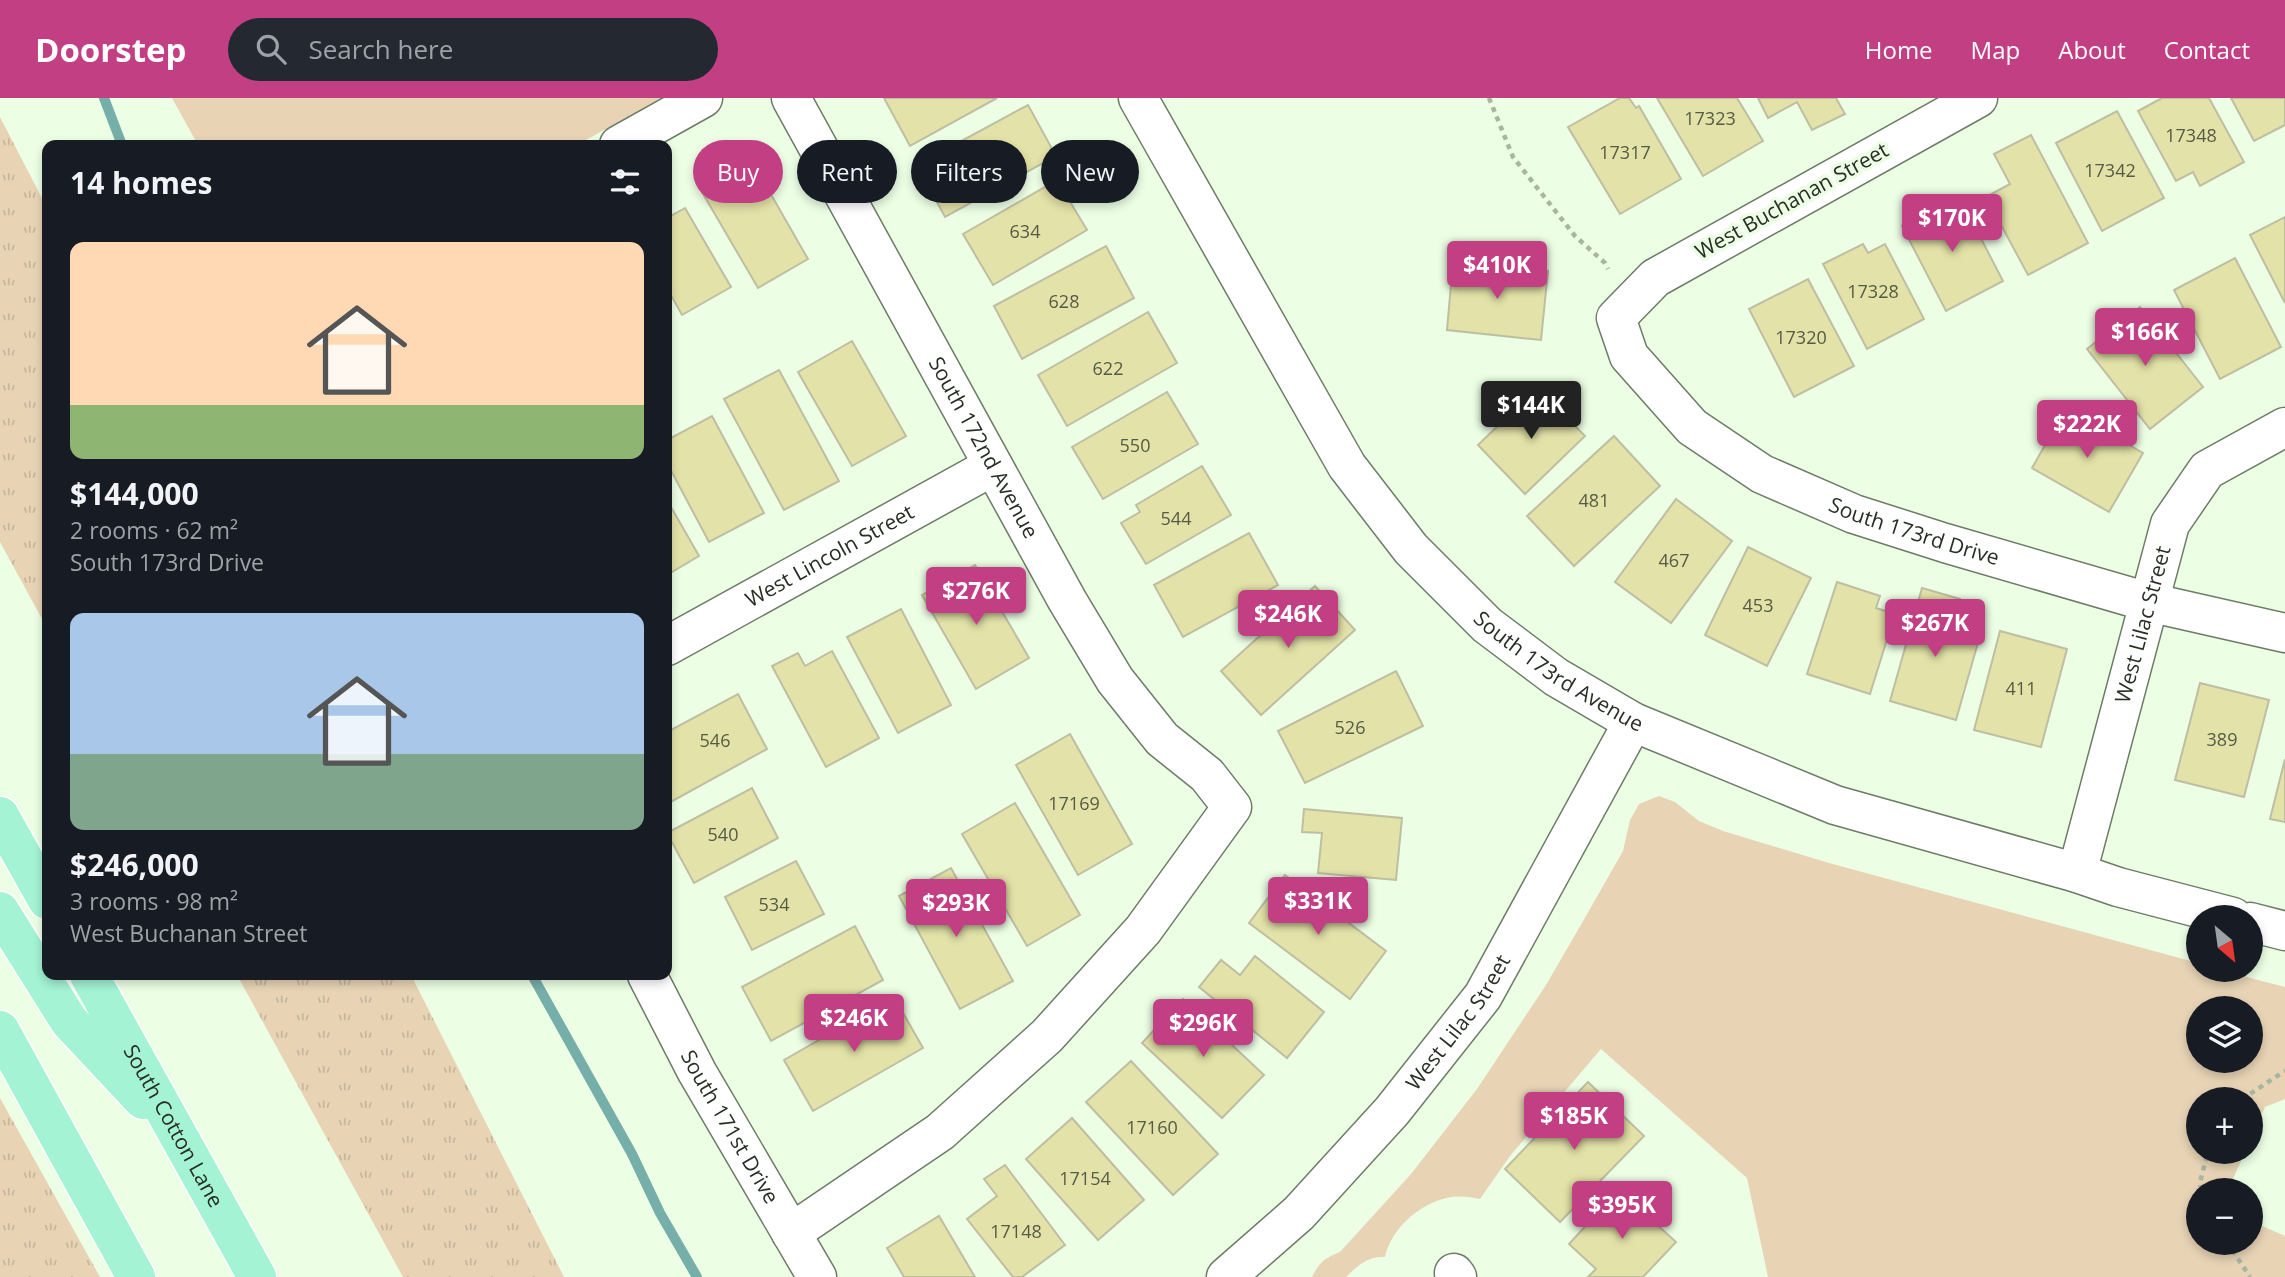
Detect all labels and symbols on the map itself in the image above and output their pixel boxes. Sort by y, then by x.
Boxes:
house number: 17323 [1684,106,1736,130]
house number: 17348 [2165,123,2217,147]
street label: West Buchanan Street [1690,135,1893,265]
house number: 17317 [1599,140,1651,164]
house number: 17342 [2084,158,2136,182]
pin: $170K [1903,194,2001,254]
house number: 634 [1010,219,1040,243]
pin: $410K [1448,242,1546,301]
house number: 17328 [1847,279,1899,303]
house number: 628 [1049,289,1079,313]
pin: $166K [2096,308,2194,368]
house number: 17320 [1775,325,1827,349]
street label: South 172nd Avenue [923,351,1045,543]
house number: 622 [1093,356,1123,380]
pin: $144K [1482,382,1580,441]
pin: $222K [2038,400,2136,460]
house number: 550 [1120,433,1150,457]
house number: 481 [1579,488,1609,512]
street label: South 173rd Drive [1825,490,2003,571]
street label: West Lincoln Street [740,497,919,613]
house number: 544 [1161,506,1191,530]
street label: West Lilac Street [2108,543,2177,706]
house number: 467 [1659,548,1689,572]
pin: $276K [927,568,1025,627]
pin: $246K [1239,590,1337,650]
house number: 453 [1743,593,1773,617]
pin: $267K [1886,600,1984,659]
street label: South 173rd Avenue [1468,604,1647,738]
house number: 411 [2006,676,2036,700]
house number: 526 [1335,715,1365,739]
house number: 389 [2207,727,2237,751]
house number: 546 [700,728,730,752]
house number: 17169 [1048,791,1100,815]
house number: 540 [708,822,738,846]
pin: $331K [1269,878,1367,937]
pin: $293K [907,880,1005,939]
house number: 534 [759,892,789,916]
north arrow [2186,905,2263,982]
street label: West Lilac Street [1399,949,1516,1096]
pin: $246K [805,995,903,1054]
pin: $296K [1154,1000,1252,1059]
street label: South Cotton Lane [117,1039,230,1212]
street label: South 171st Drive [675,1045,786,1209]
pin: $185K [1525,1093,1623,1152]
house number: 17160 [1126,1115,1178,1139]
house number: 17154 [1059,1166,1111,1190]
pin: $395K [1573,1182,1671,1241]
house number: 17148 [990,1219,1042,1243]

